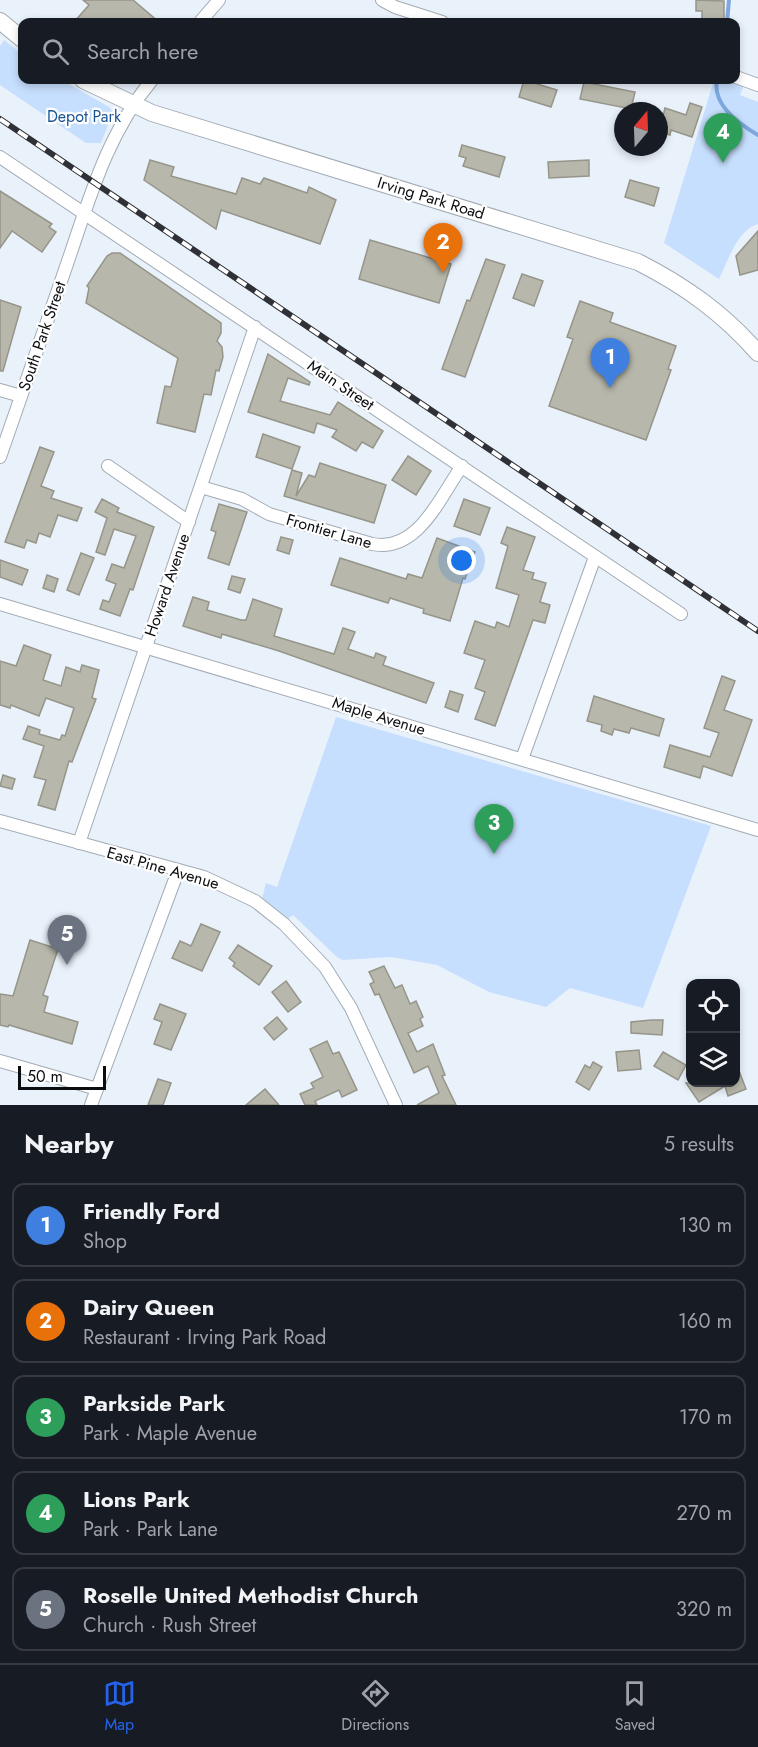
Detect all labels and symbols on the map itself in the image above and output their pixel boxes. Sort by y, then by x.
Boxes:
north arrow [614,102,668,156]
park label: Depot Park [47,105,122,128]
pin: 4 [704,114,742,163]
street label: Irving Park Road [374,171,488,225]
pin: 2 [424,224,462,273]
street label: South Park Street [12,278,72,394]
pin: 1 [590,338,630,388]
street label: Main Street [303,354,379,416]
street label: Frontier Lane [283,508,375,554]
street label: Howard Avenue [139,530,195,640]
your location [447,546,476,575]
street label: Maple Avenue [330,691,428,741]
pin: 3 [474,804,514,854]
street label: East Pine Avenue [104,841,222,895]
pin: 5 [48,916,86,965]
scale bar [18,1063,106,1090]

